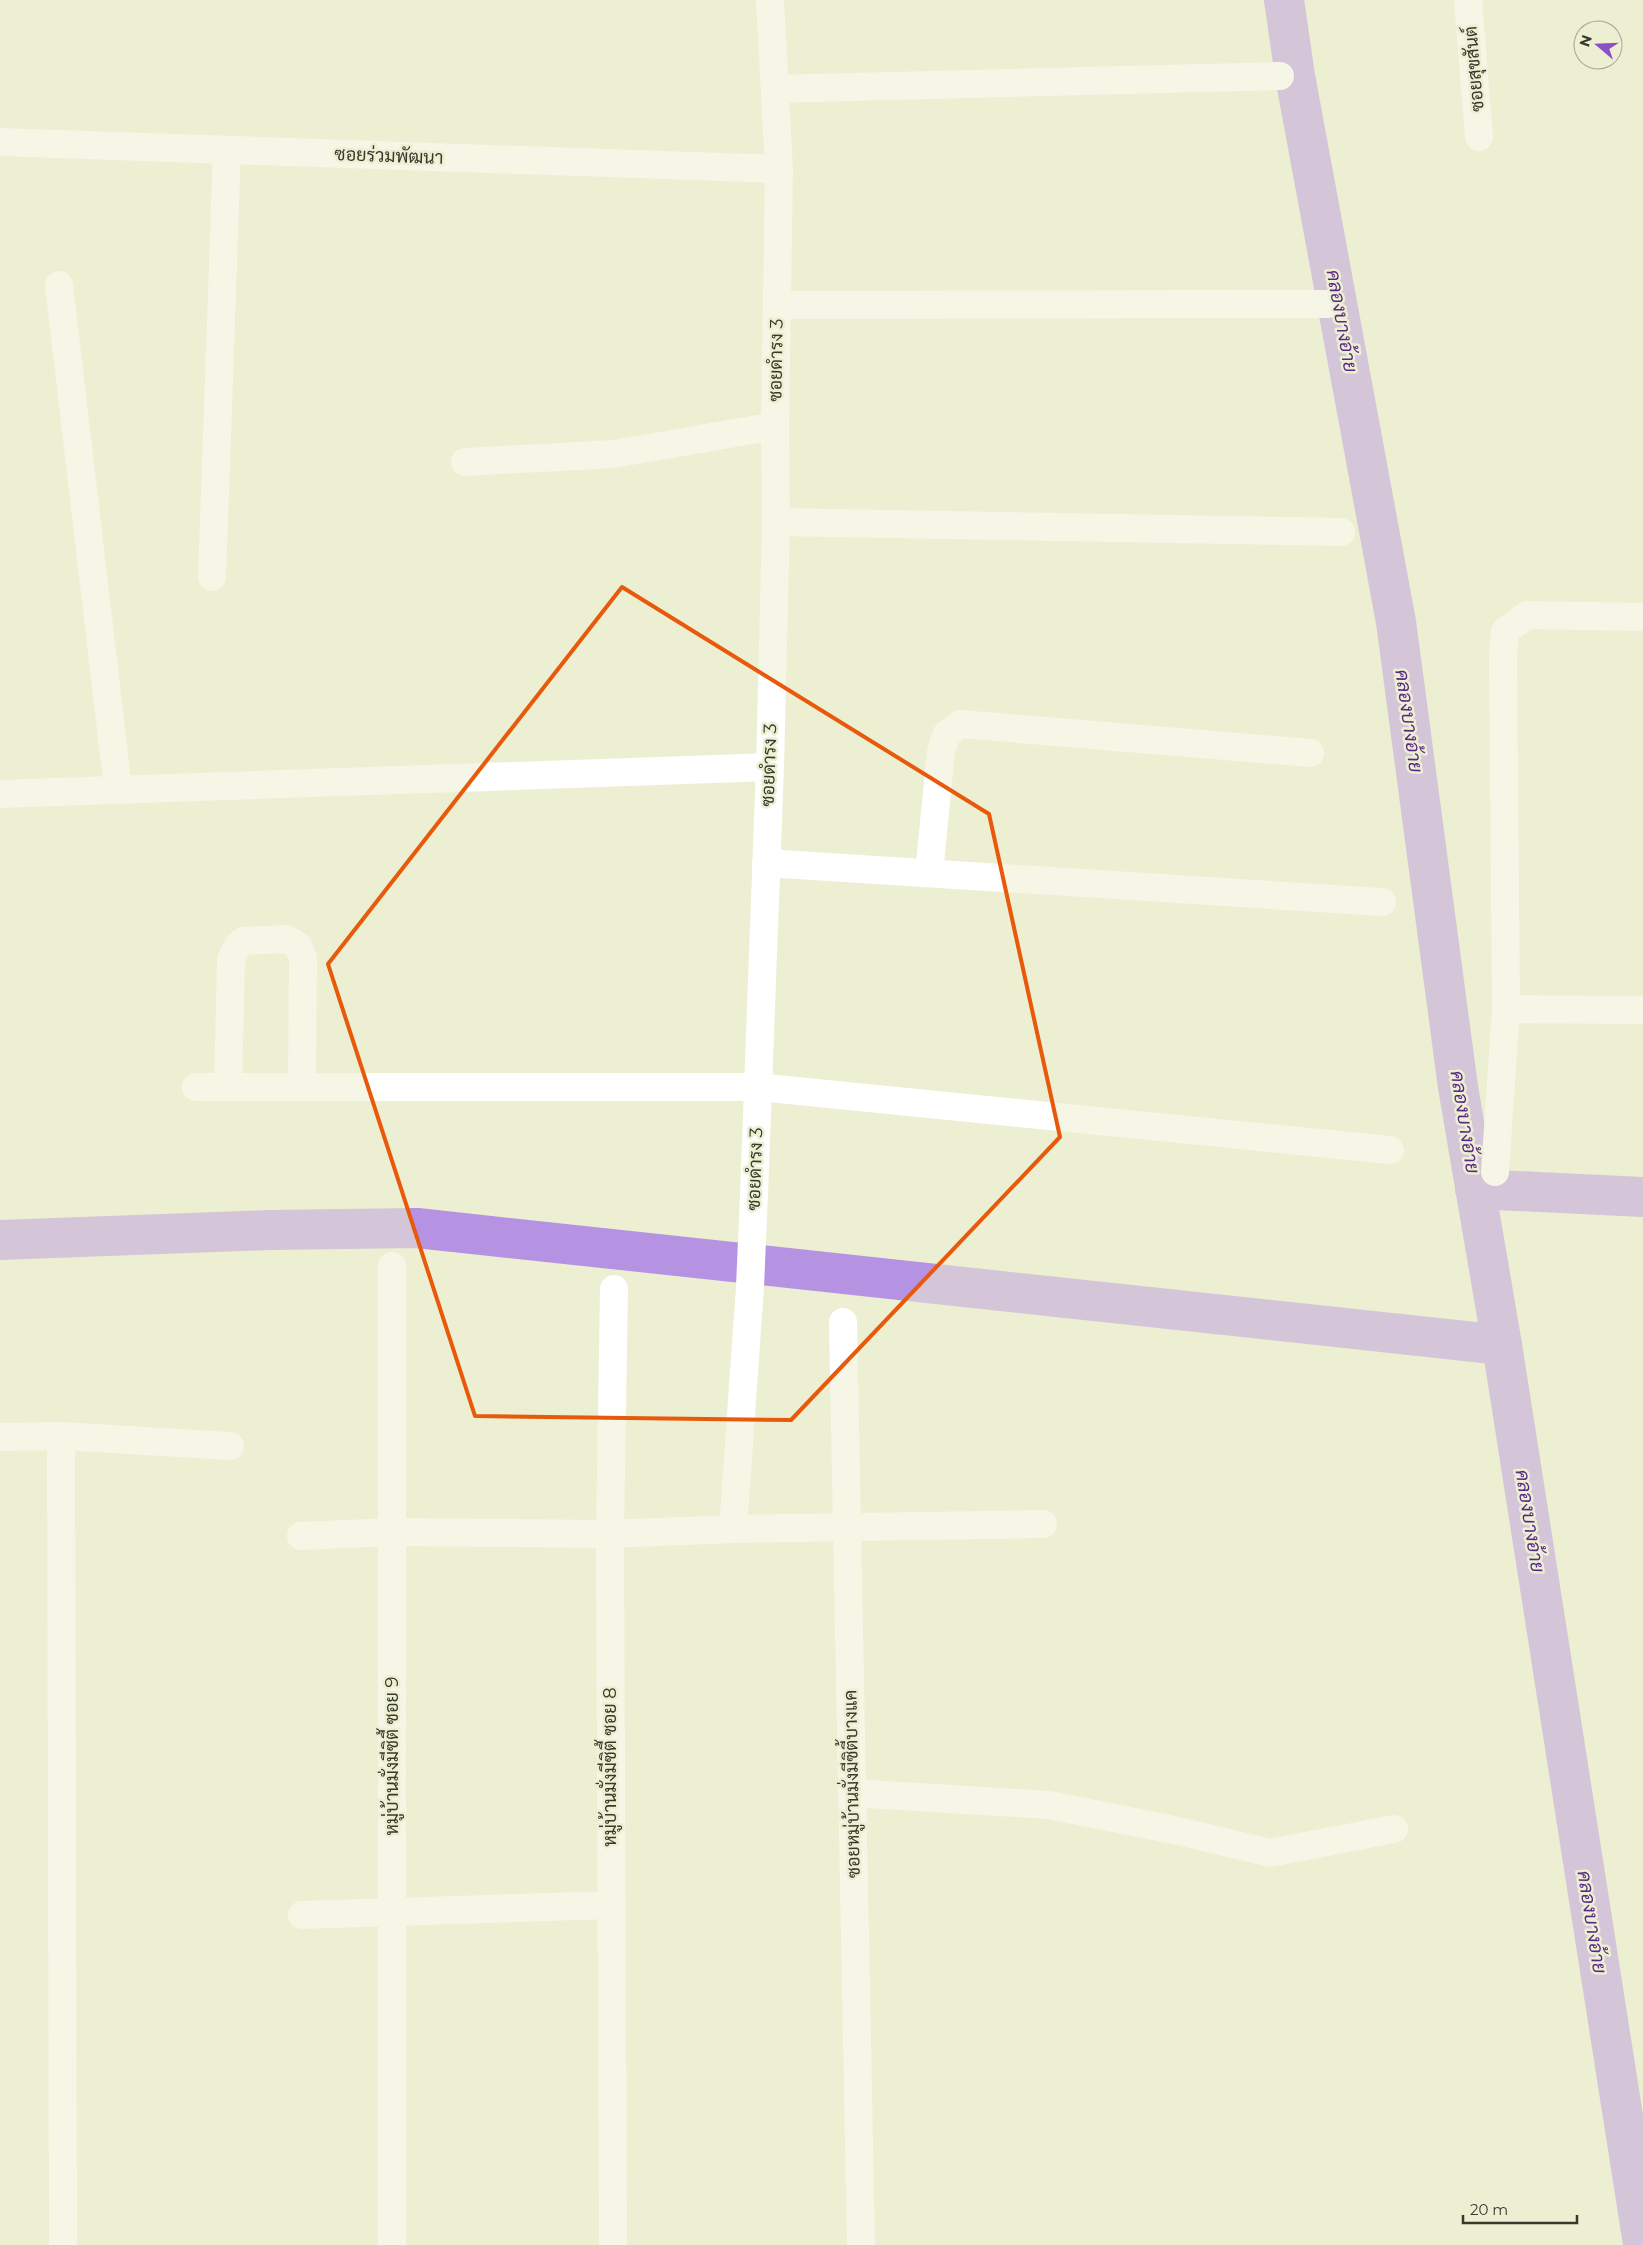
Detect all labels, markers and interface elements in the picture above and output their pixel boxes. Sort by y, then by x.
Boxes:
north arrow [1573,20,1623,70]
street label: ซอยสุขสันต์ [1457,25,1490,113]
text: N [1575,32,1596,49]
street label: ซอยร่วมพัฒนา [334,142,444,169]
water label: คลองบางอ้าย [1322,268,1362,374]
street label: ซอยดำรง 3 [764,318,788,402]
water label: คลองบางอ้าย [1390,668,1428,774]
street label: ซอยดำรง 3 [757,723,781,807]
water label: คลองบางอ้าย [1446,1069,1484,1175]
street label: ซอยดำรง 3 [743,1127,767,1211]
water label: คลองบางอ้าย [1511,1468,1549,1574]
street label: หมู่บ้านมั่งมีซิตี้ ซอย 9 [376,1676,405,1835]
street label: หมู่บ้านมั่งมีซิตี้ ซอย 8 [594,1687,623,1847]
street label: ซอยหมู่บ้านมั่งมีซิตี้บางแค [834,1690,867,1878]
water label: คลองบางอ้าย [1573,1869,1611,1975]
scale bar [1463,2192,1577,2224]
text: 20 m [1470,2200,1508,2219]

